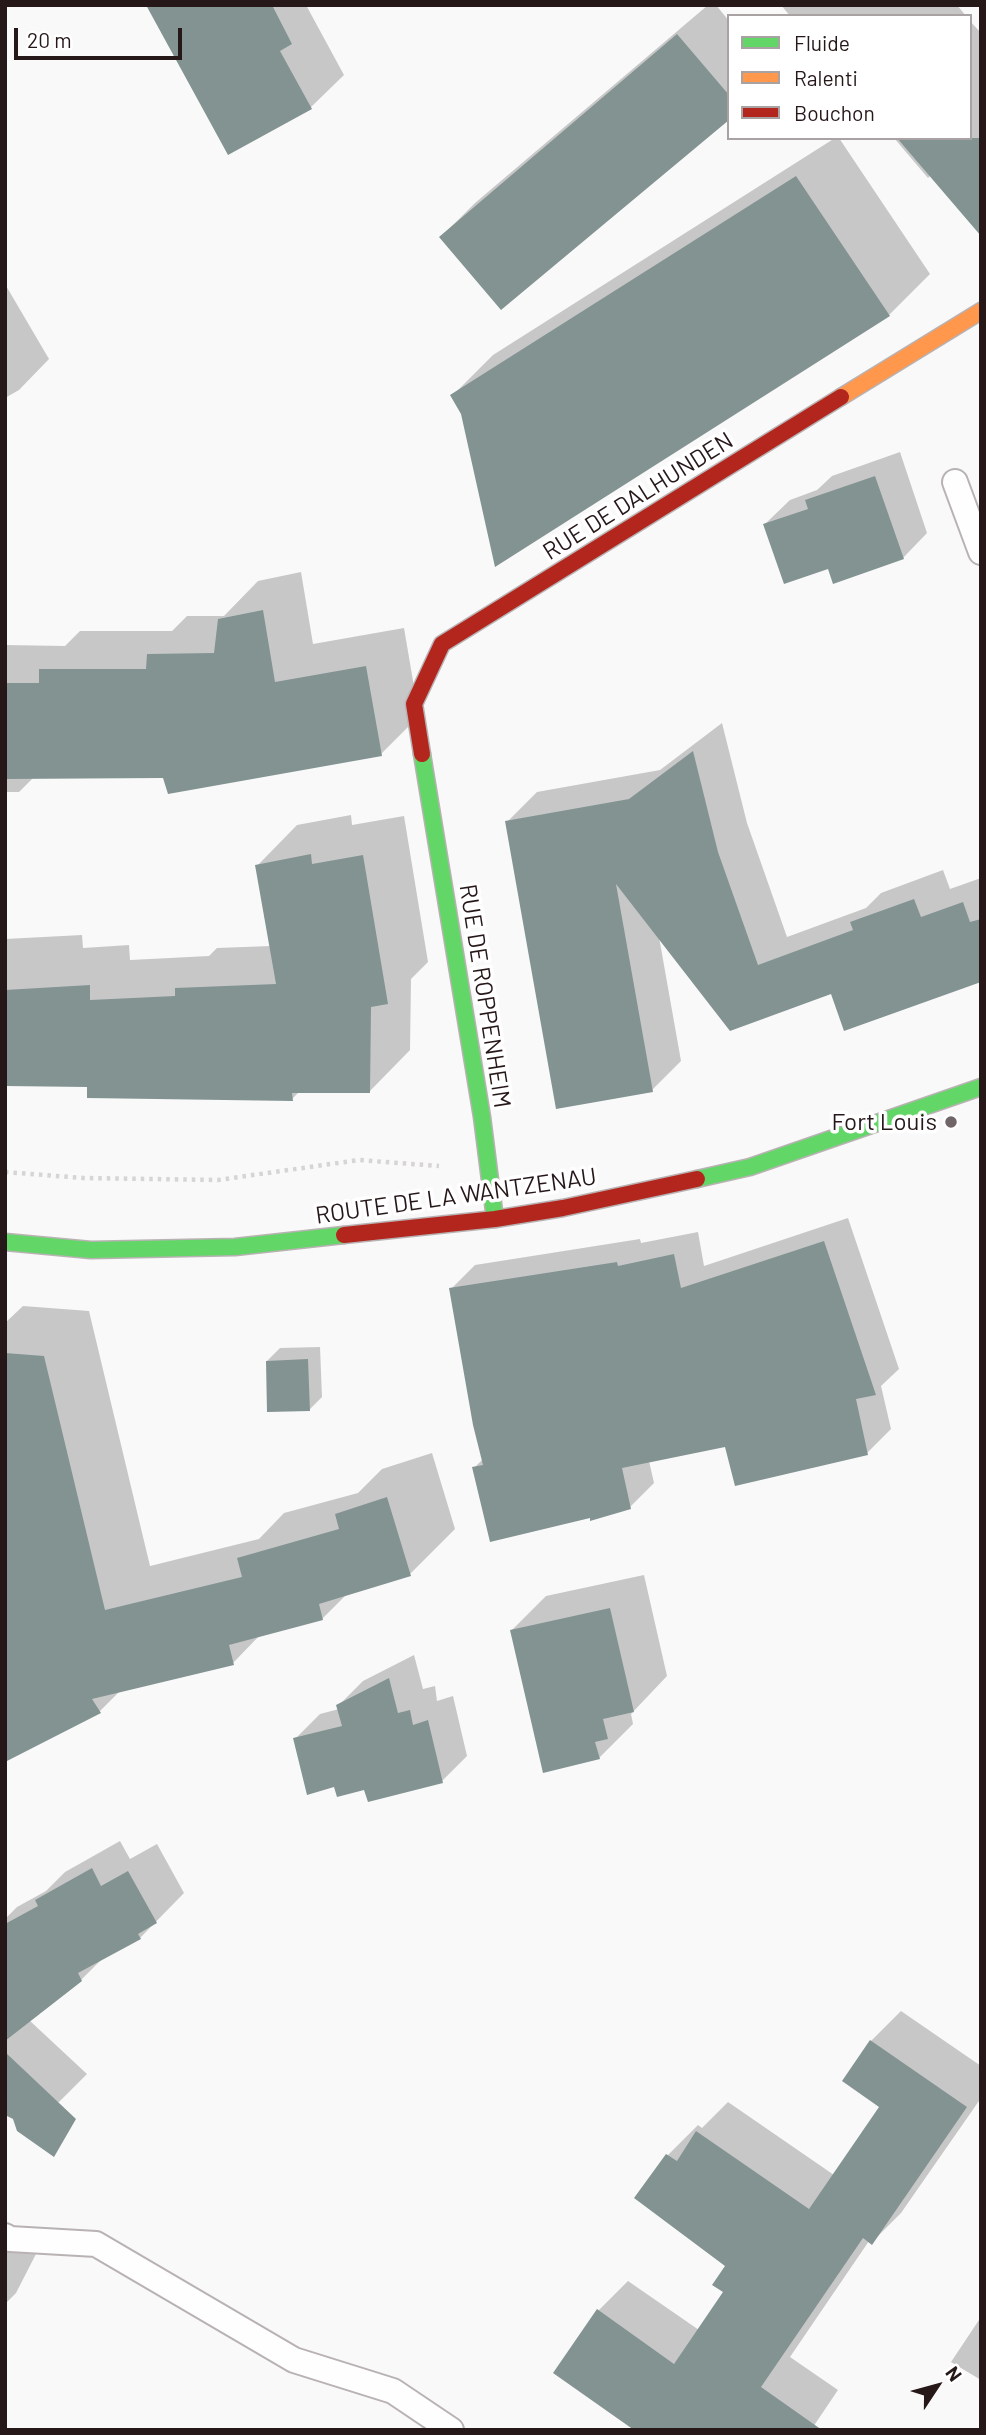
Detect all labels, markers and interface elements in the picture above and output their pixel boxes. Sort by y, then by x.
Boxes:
scale bar [18,14,186,58]
legend [727,14,972,140]
text: 20 m [27,27,72,52]
text: Fluide [794,30,850,55]
text: Ralenti [794,65,858,90]
text: Bouchon [794,100,875,125]
street label: RUE DE DALHUNDEN [538,426,738,566]
street label: RUE DE ROPPENHEIM [453,882,517,1110]
place label: Fort Louis [831,1108,937,1136]
marker: Fort Louis [943,1114,959,1130]
street label: ROUTE DE LA WANTZENAU [314,1162,598,1230]
north arrow [902,2351,972,2421]
text: N [941,2361,967,2385]

